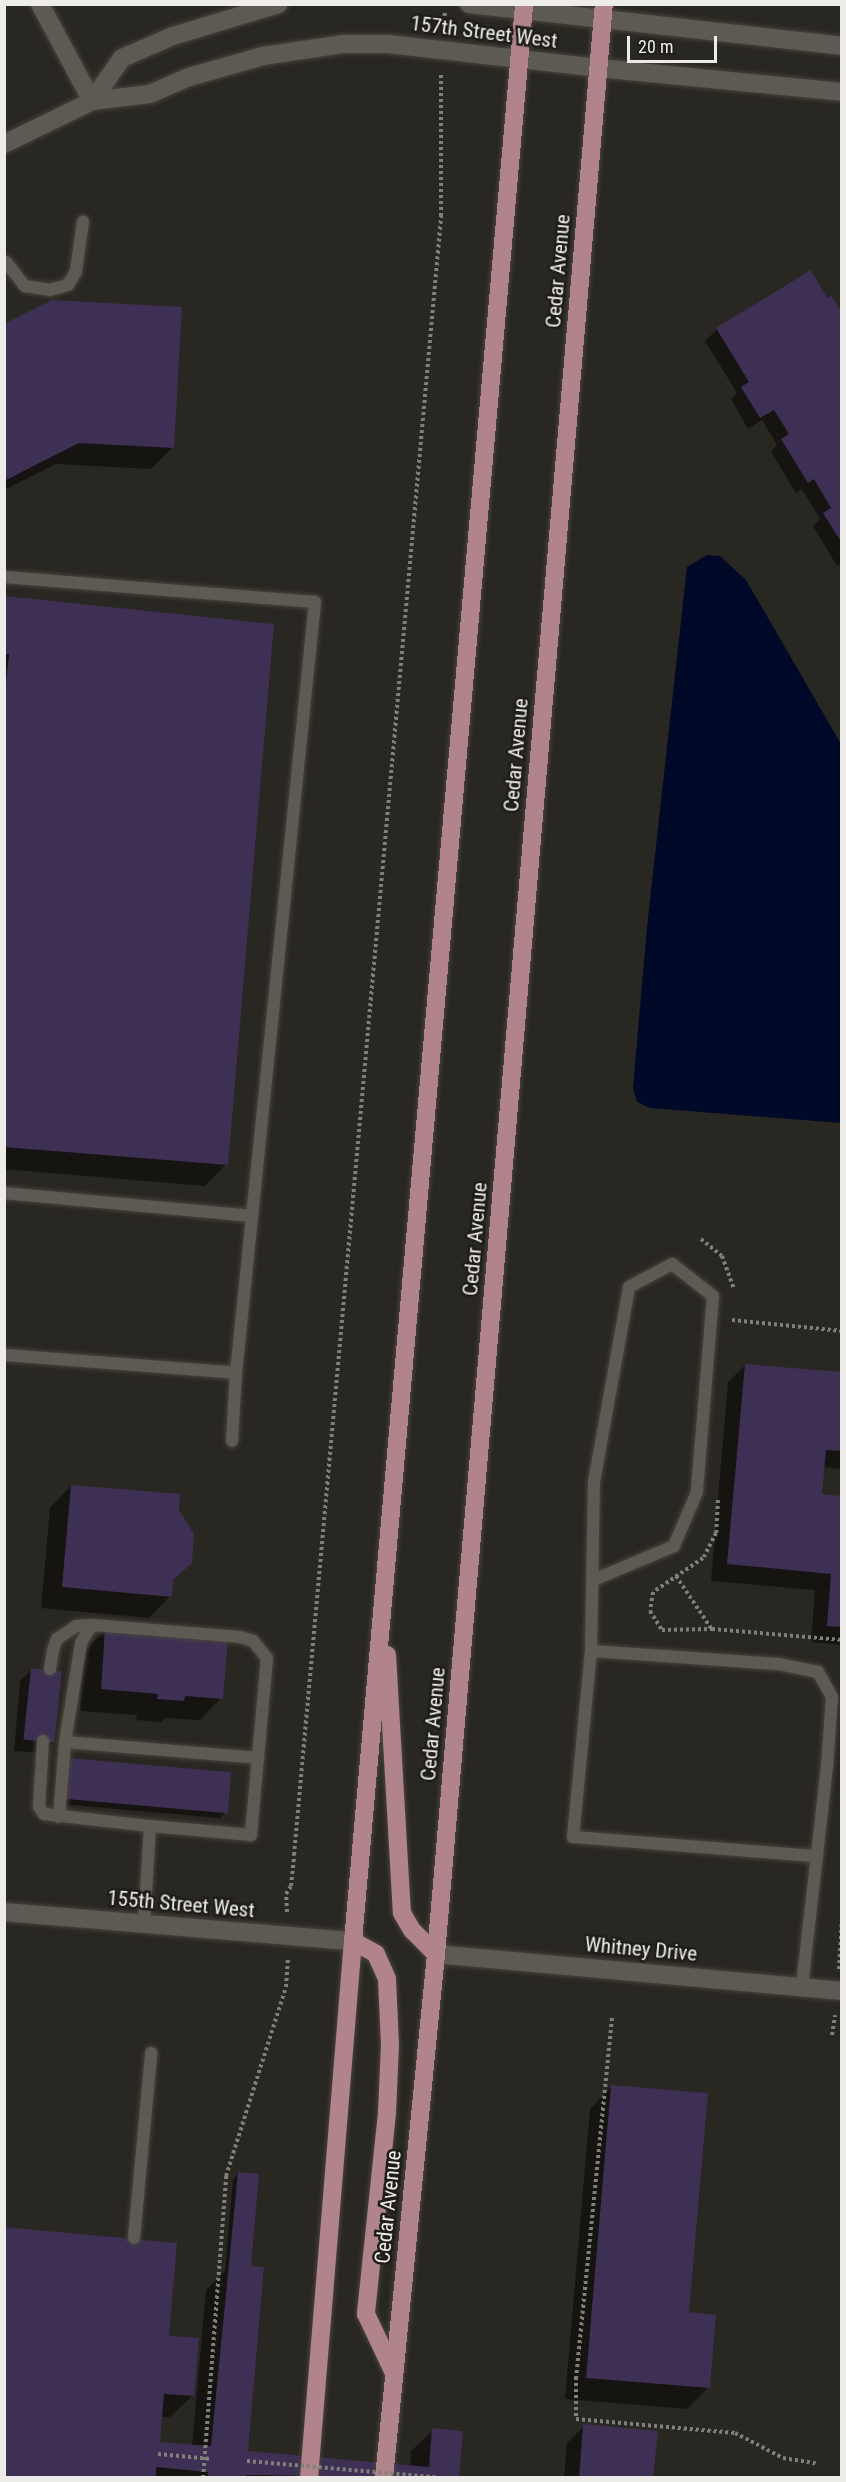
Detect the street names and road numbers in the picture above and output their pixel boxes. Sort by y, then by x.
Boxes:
street label: 157th Street West [409,10,559,54]
street label: Cedar Avenue [540,213,576,329]
street label: Cedar Avenue [498,697,534,813]
street label: Cedar Avenue [457,1181,493,1297]
street label: Cedar Avenue [415,1666,451,1782]
street label: 155th Street West [106,1885,256,1923]
street label: Whitney Drive [584,1932,698,1966]
street label: Cedar Avenue [370,2149,406,2265]

